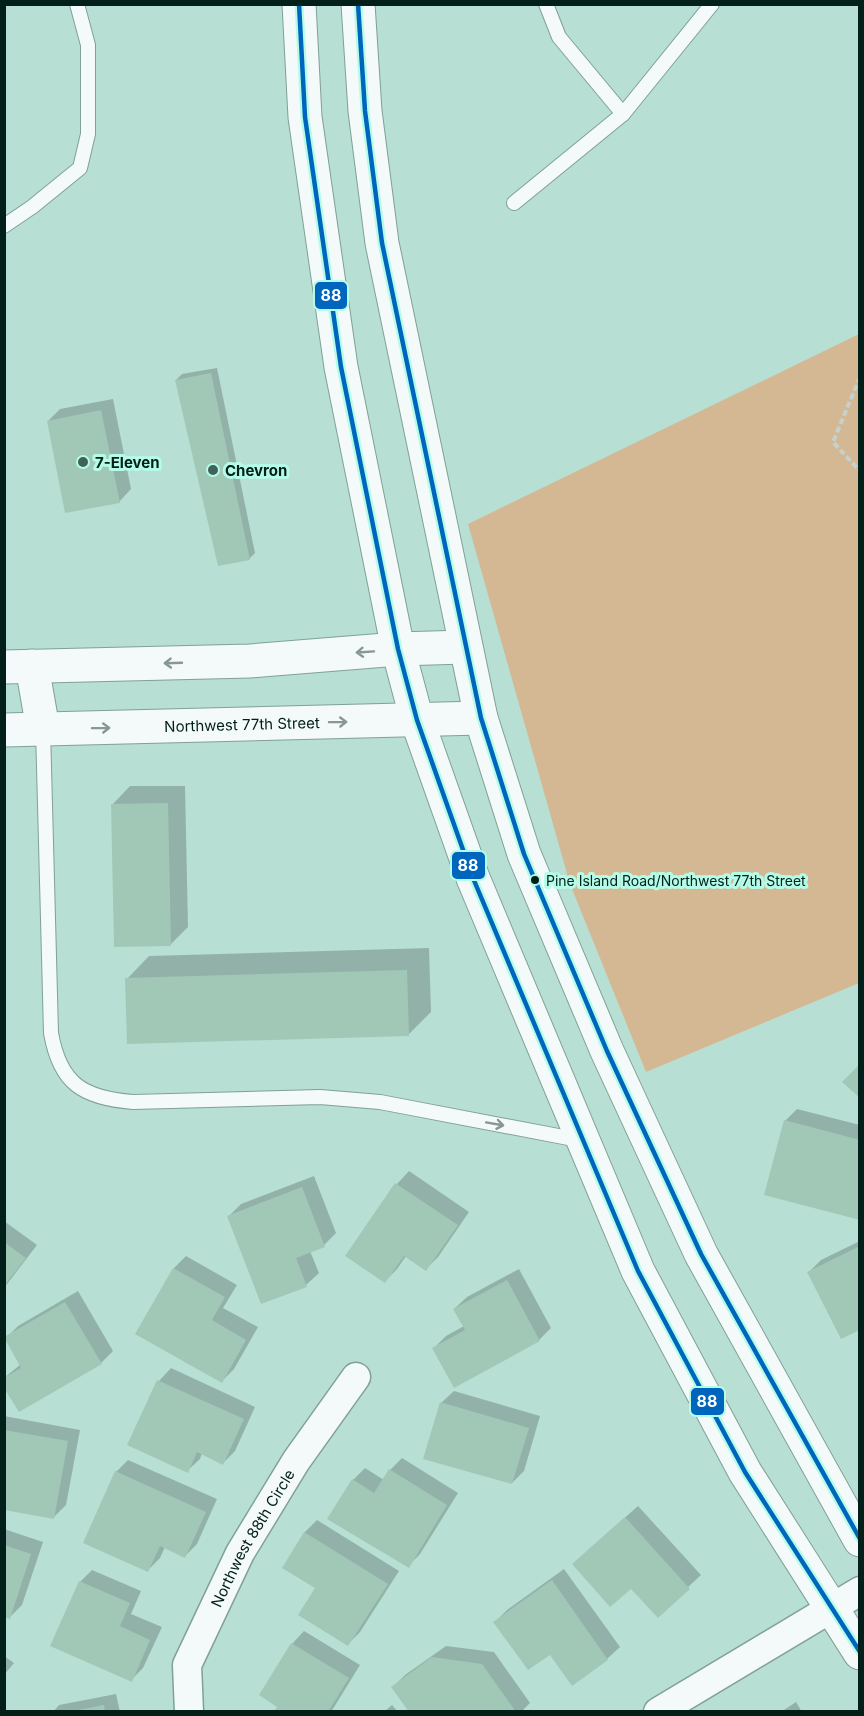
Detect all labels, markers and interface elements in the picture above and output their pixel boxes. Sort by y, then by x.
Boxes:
line badge: 88 [314,281,348,310]
text: 88 [321,285,341,305]
place label: 7-Eleven [95,453,160,472]
marker: 7-Eleven [76,455,90,469]
place label: Chevron [225,461,287,480]
marker: Chevron [206,463,220,477]
one-way arrow [355,647,375,658]
one-way arrow [163,657,183,668]
street label: Northwest 77th Street [164,713,320,735]
one-way arrow [328,716,348,728]
one-way arrow [91,722,111,734]
line badge: 88 [451,851,486,880]
text: 88 [458,855,478,875]
place label: Pine Island Road/Northwest 77th Street [546,872,806,889]
marker: Pine Island Road/Northwest 77th Street [529,874,541,886]
one-way arrow [485,1119,504,1130]
line badge: 88 [690,1387,725,1416]
text: 88 [697,1391,717,1411]
street label: Northwest 88th Circle [206,1465,298,1610]

